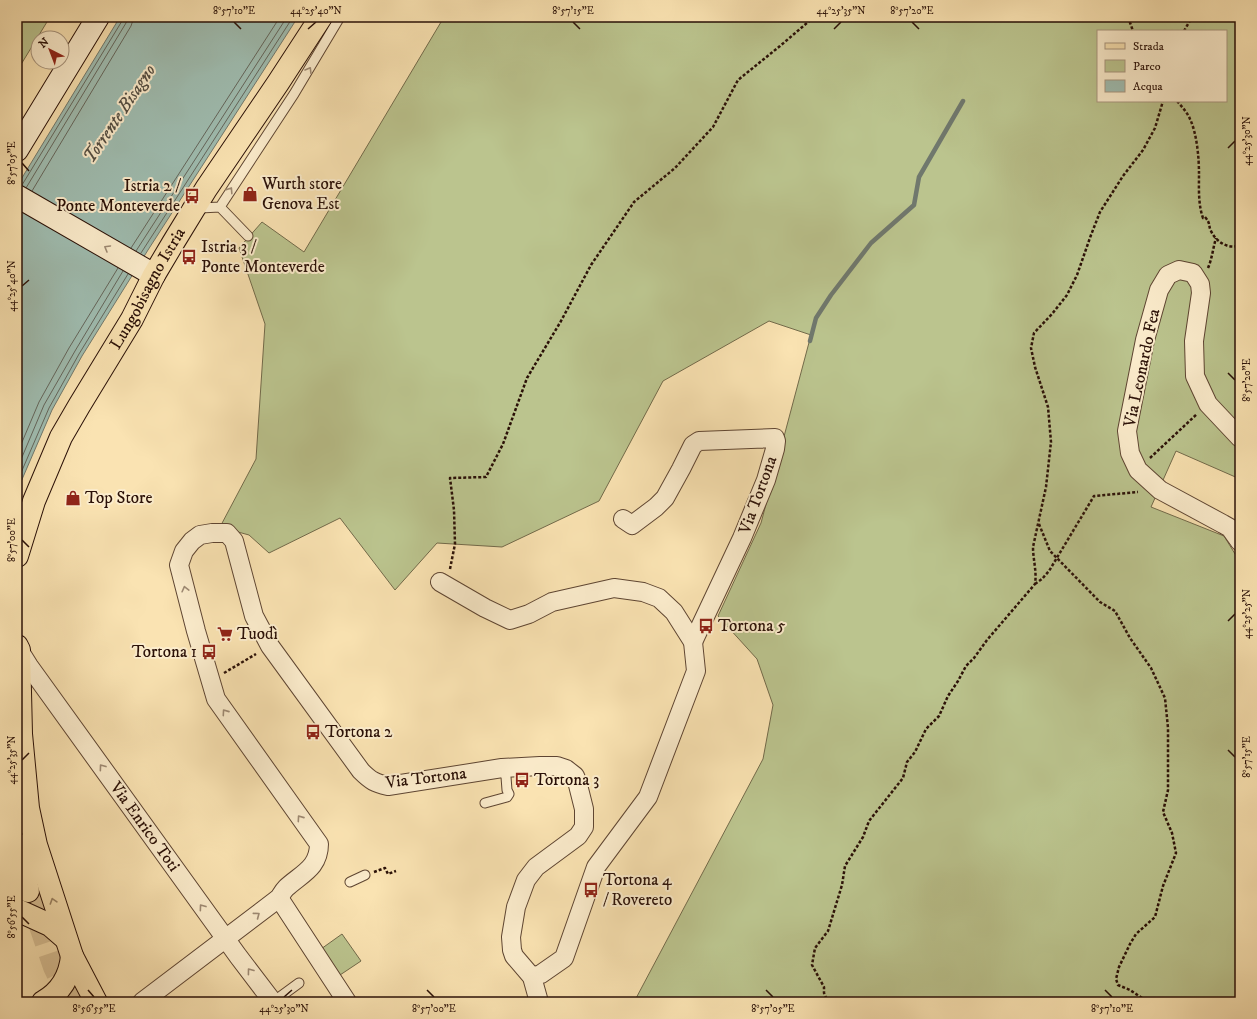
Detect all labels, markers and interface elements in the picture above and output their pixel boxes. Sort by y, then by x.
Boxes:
text: 8°57'10"E [213,5,255,17]
text: 44°25'40"N [290,5,342,17]
text: 8°57'15"E [552,5,594,17]
text: 44°25'35"N [817,5,865,17]
text: 8°57'20"E [890,5,934,17]
north arrow [30,30,70,70]
legend [1097,30,1227,102]
text: N [36,35,52,52]
text: Strada [1133,39,1165,54]
text: Parco [1133,59,1161,74]
water label: Torrente Bisagno [79,60,161,167]
one-way arrow [304,67,311,74]
text: Acqua [1133,79,1164,94]
text: 44°25'30"N [1241,116,1253,166]
text: 8°57'05"E [6,141,18,185]
place label: Wurth store Genova Est [261,173,342,215]
place label: Istria 2 / Ponte Monteverde [56,175,181,217]
shop icon: Wurth store Genova Est [241,185,259,203]
bus stop icon: Istria 2 / Ponte Monteverde [183,187,201,205]
one-way arrow [225,188,232,195]
street label: Lungobisagno Istria [105,223,191,354]
place label: Istria 3 / Ponte Monteverde [201,236,325,278]
one-way arrow [104,245,111,252]
bus stop icon: Istria 3 / Ponte Monteverde [180,248,198,266]
text: 44°25'40"N [6,260,18,312]
street label: Via Leonardo Fea [1119,306,1165,430]
text: 8°57'20"E [1241,358,1253,402]
street label: Via Tortona [733,452,783,538]
place label: Top Store [85,487,152,509]
shop icon: Top Store [64,489,82,507]
text: 8°57'00"E [6,518,18,562]
one-way arrow [182,586,190,592]
text: 44°25'25"N [1241,589,1253,639]
place label: Tortona 5 [718,615,786,637]
bus stop icon: Tortona 5 [697,617,715,635]
place label: Tuodì [237,623,278,645]
supermarket icon: Tuodì [216,625,234,643]
place label: Tortona 1 [132,641,197,663]
bus stop icon: Tortona 1 [200,643,218,661]
one-way arrow [223,709,230,716]
place label: Tortona 2 [325,721,393,743]
bus stop icon: Tortona 2 [304,723,322,741]
text: 44°25'35"N [6,736,18,784]
text: 8°57'15"E [1241,736,1253,778]
street label: Via Tortona [383,762,468,794]
one-way arrow [99,764,107,771]
place label: Tortona 3 [534,769,599,791]
bus stop icon: Tortona 3 [513,771,531,789]
street label: Via Enrico Toti [104,776,185,876]
one-way arrow [297,815,305,822]
place label: Tortona 4 / Rovereto [603,869,673,911]
bus stop icon: Tortona 4 / Rovereto [582,881,600,899]
text: 8°56'55"E [6,896,18,938]
one-way arrow [49,897,58,904]
one-way arrow [200,904,207,911]
one-way arrow [252,913,259,920]
one-way arrow [247,968,254,975]
text: 8°56'55"E [73,1003,115,1015]
text: 44°25'30"N [259,1003,309,1015]
text: 8°57'00"E [412,1003,456,1015]
text: 8°57'05"E [751,1003,795,1015]
text: 8°57'10"E [1091,1003,1133,1015]

